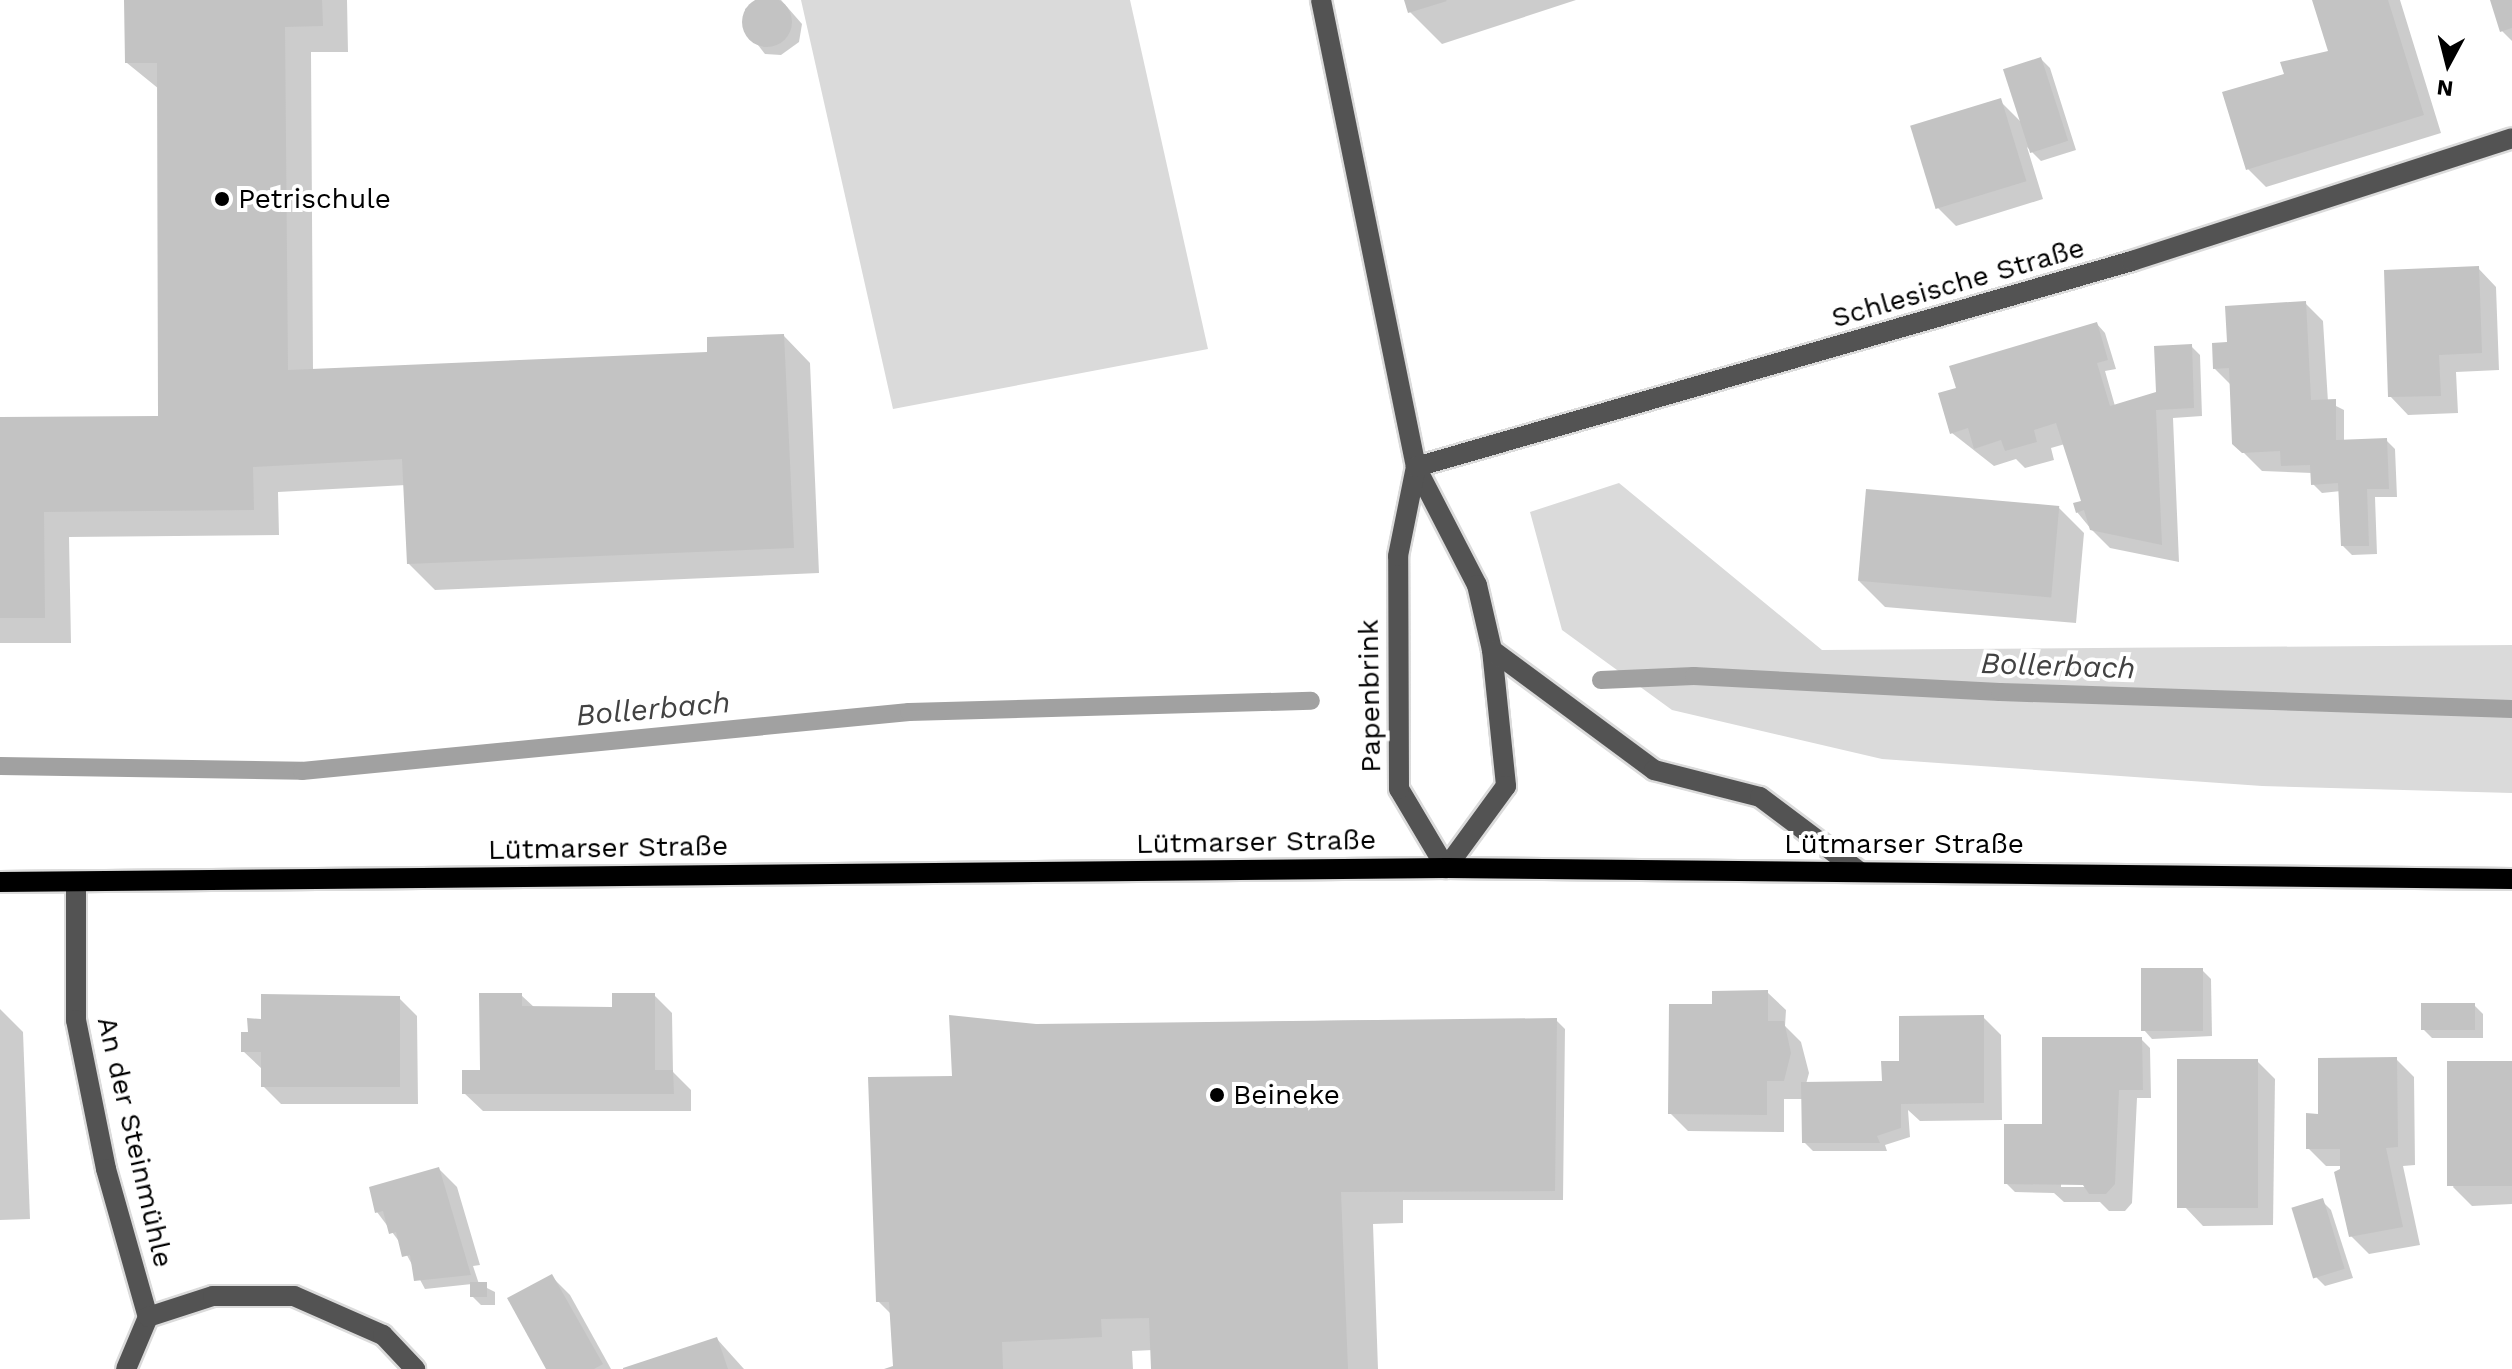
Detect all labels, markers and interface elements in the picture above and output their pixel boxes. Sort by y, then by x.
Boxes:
north arrow [2408,24,2488,104]
text: N [2435,75,2455,102]
place label: Petrischule [238,182,391,216]
marker: Petrischule [213,190,231,208]
street label: Schlesische Straße [1828,231,2088,335]
street label: Papenbrink [1352,619,1388,773]
water label: Bollerbach [1980,645,2136,687]
water label: Bollerbach [574,684,732,734]
street label: Lütmarser Straße [1135,823,1377,861]
street label: Lütmarser Straße [1784,827,2024,861]
street label: Lütmarser Straße [487,829,729,867]
street label: An der Steinmühle [90,1013,180,1271]
place label: Beineke [1233,1078,1340,1112]
marker: Beineke [1208,1086,1226,1104]

